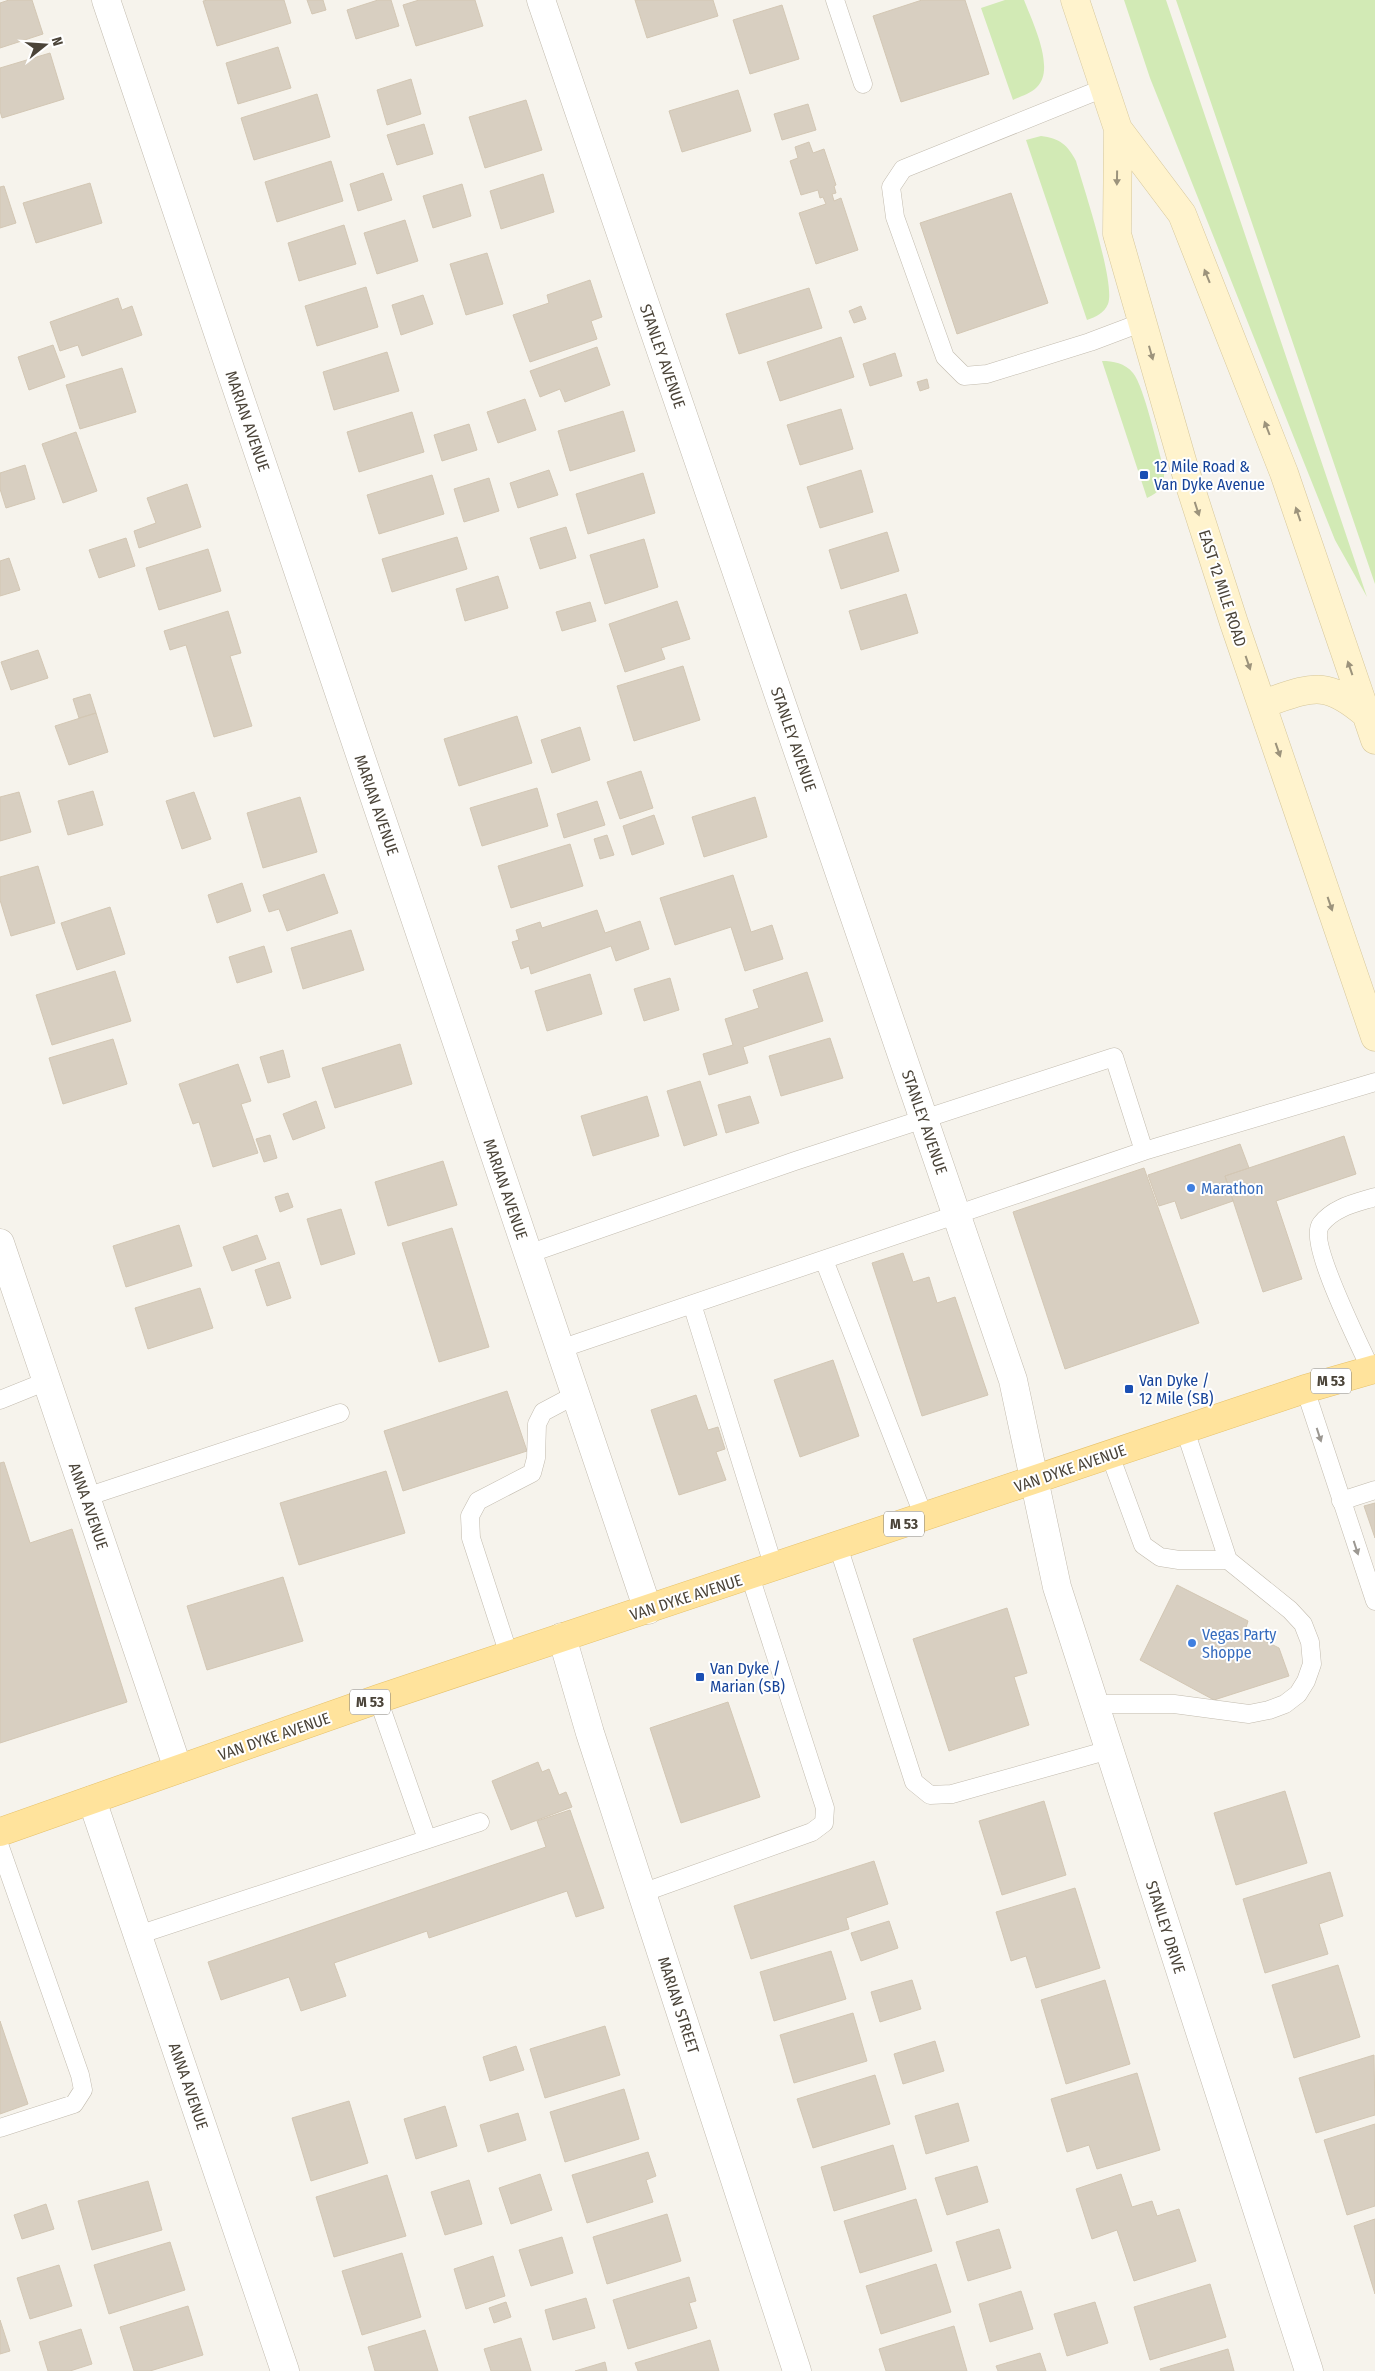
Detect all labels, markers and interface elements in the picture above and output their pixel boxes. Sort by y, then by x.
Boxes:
north arrow [20,20,70,70]
text: N [48,35,66,48]
one-way arrow [1113,170,1121,186]
one-way arrow [1203,269,1211,283]
street label: STANLEY AVENUE [636,302,689,411]
one-way arrow [1148,345,1156,360]
street label: MARIAN AVENUE [221,368,274,474]
one-way arrow [1263,420,1270,435]
place label: 12 Mile Road & Van Dyke Avenue [1154,457,1265,494]
marker: 12 Mile Road & Van Dyke Avenue [1138,469,1150,481]
one-way arrow [1194,501,1201,516]
one-way arrow [1294,506,1302,521]
street label: EAST 12 MILE ROAD [1195,527,1250,649]
one-way arrow [1244,656,1252,671]
one-way arrow [1346,660,1354,675]
street label: STANLEY AVENUE [767,685,820,794]
one-way arrow [1274,743,1282,758]
street label: MARIAN AVENUE [350,752,403,858]
one-way arrow [1326,897,1334,912]
street label: STANLEY AVENUE [898,1068,951,1177]
street label: MARIAN AVENUE [479,1136,532,1242]
place label: Marathon [1201,1179,1264,1198]
marker: Marathon [1185,1182,1197,1194]
road number: M 53 [1311,1368,1351,1394]
place label: Van Dyke / 12 Mile (SB) [1139,1371,1214,1408]
marker: Van Dyke / 12 Mile (SB) [1123,1383,1135,1395]
one-way arrow [1316,1428,1324,1443]
street label: VAN DYKE AVENUE [1012,1440,1128,1496]
street label: ANNA AVENUE [65,1460,112,1552]
road number: M 53 [884,1512,924,1536]
one-way arrow [1353,1540,1360,1555]
street label: VAN DYKE AVENUE [628,1570,745,1625]
place label: Vegas Party Shoppe [1202,1625,1277,1662]
marker: Vegas Party Shoppe [1186,1637,1198,1649]
place label: Van Dyke / Marian (SB) [710,1659,785,1696]
marker: Van Dyke / Marian (SB) [694,1671,706,1683]
road number: M 53 [350,1690,390,1714]
street label: VAN DYKE AVENUE [216,1708,332,1764]
street label: STANLEY DRIVE [1142,1878,1189,1976]
street label: MARIAN STREET [654,1954,703,2057]
street label: ANNA AVENUE [165,2040,212,2132]

